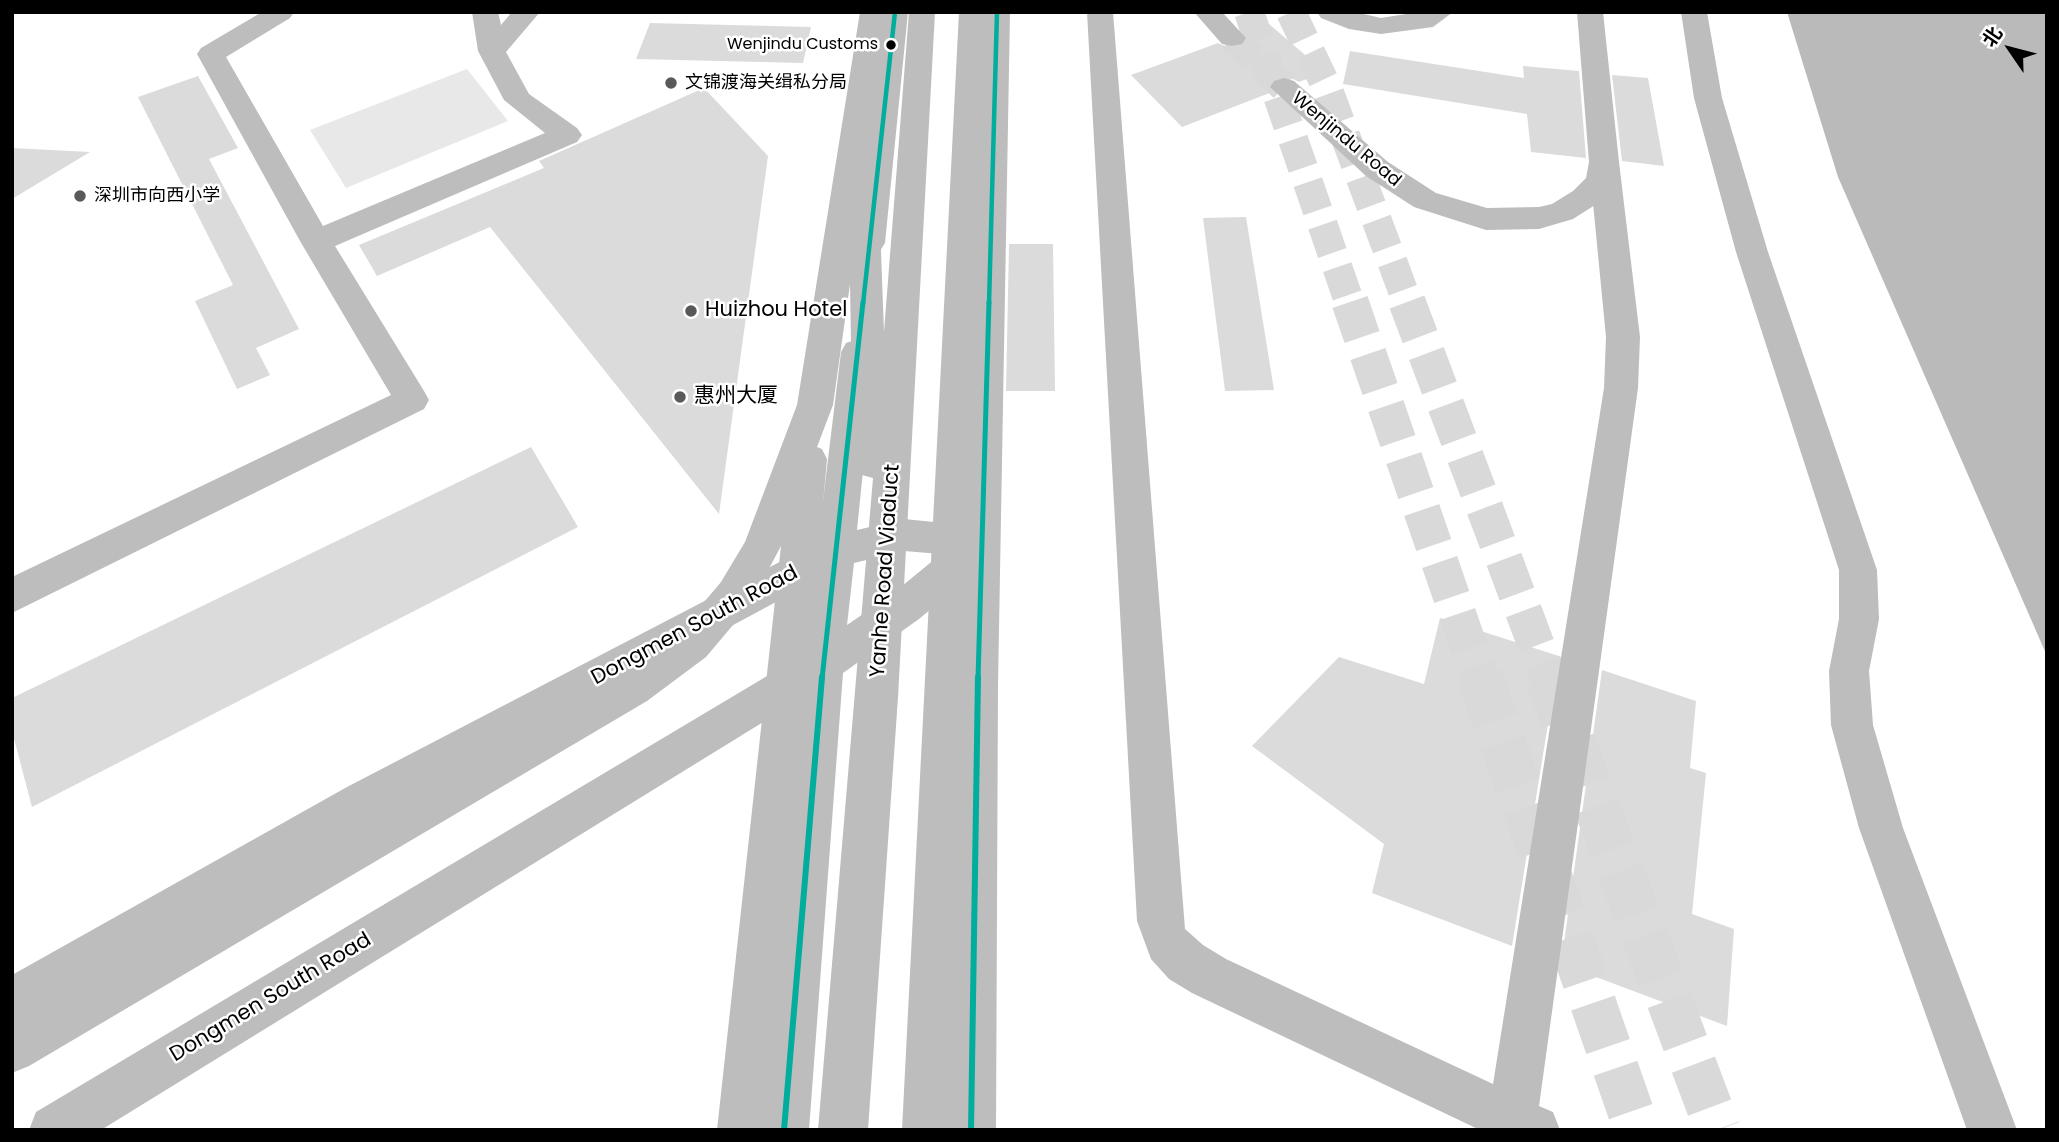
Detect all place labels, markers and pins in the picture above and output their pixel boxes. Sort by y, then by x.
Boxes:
place label: Wenjindu Customs [727,35,878,55]
marker: Wenjindu Customs [884,38,898,52]
place label: 文锦渡海关缉私分局 [685,72,847,94]
marker: 文锦渡海关缉私分局 [663,75,679,91]
place label: 深圳市向西小学 [94,185,220,207]
marker: 深圳市向西小学 [72,188,88,204]
place label: Huizhou Hotel [705,298,847,324]
marker: Huizhou Hotel [683,303,699,319]
place label: 惠州大厦 [694,384,778,410]
marker: 惠州大厦 [672,389,688,405]

